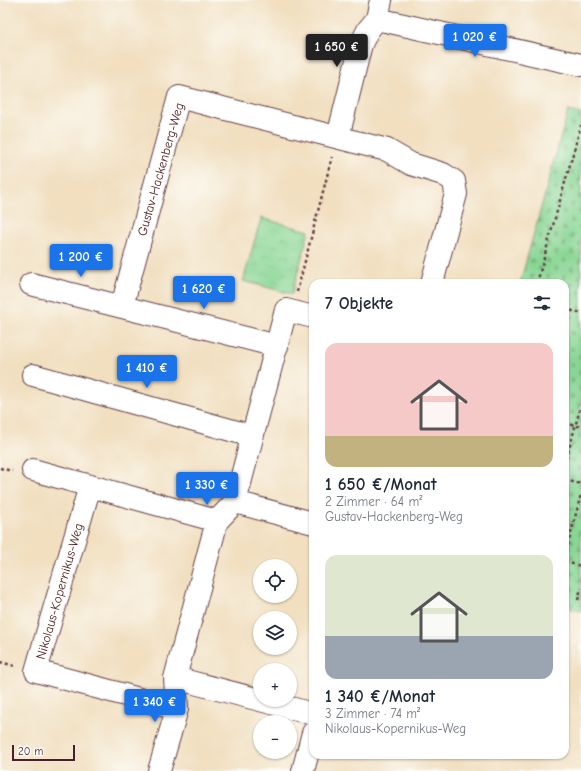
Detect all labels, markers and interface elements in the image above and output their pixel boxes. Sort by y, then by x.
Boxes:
pin: 1 020 € [438,24,512,58]
text: 1 020 € [453,29,497,44]
pin: 1 650 € [300,34,374,68]
text: 1 650 € [315,39,359,54]
street label: Gustav-Hackenberg-Weg [134,101,187,237]
pin: 1 200 € [44,244,118,278]
text: 1 200 € [59,249,103,264]
pin: 1 620 € [167,276,241,310]
text: 1 620 € [182,281,226,296]
icon: filters [531,292,553,314]
text: 7 Objekte [325,294,393,313]
pin: 1 410 € [110,355,184,389]
text: 1 410 € [126,360,168,375]
icon: home [403,369,475,441]
pin: 1 330 € [170,472,244,506]
text: 1 650 €/Monat [325,475,437,494]
text: 1 330 € [185,477,229,492]
text: 2 Zimmer · 64 m² [325,494,422,509]
text: Gustav-Hackenberg-Weg [325,509,463,524]
street label: Nikolaus-Kopernikus-Weg [33,521,86,661]
map controls [253,559,297,759]
button: locate [253,559,297,603]
icon: home [403,581,475,653]
button: layers [253,611,297,655]
button: + [253,663,297,707]
text: 1 340 €/Monat [325,687,435,706]
pin: 1 340 € [118,689,192,723]
text: 1 340 € [133,694,177,709]
text: 3 Zimmer · 74 m² [325,706,420,721]
button: − [253,715,297,759]
text: Nikolaus-Kopernikus-Weg [325,721,466,736]
scale bar [12,743,75,762]
text: 20 m [18,745,43,758]

